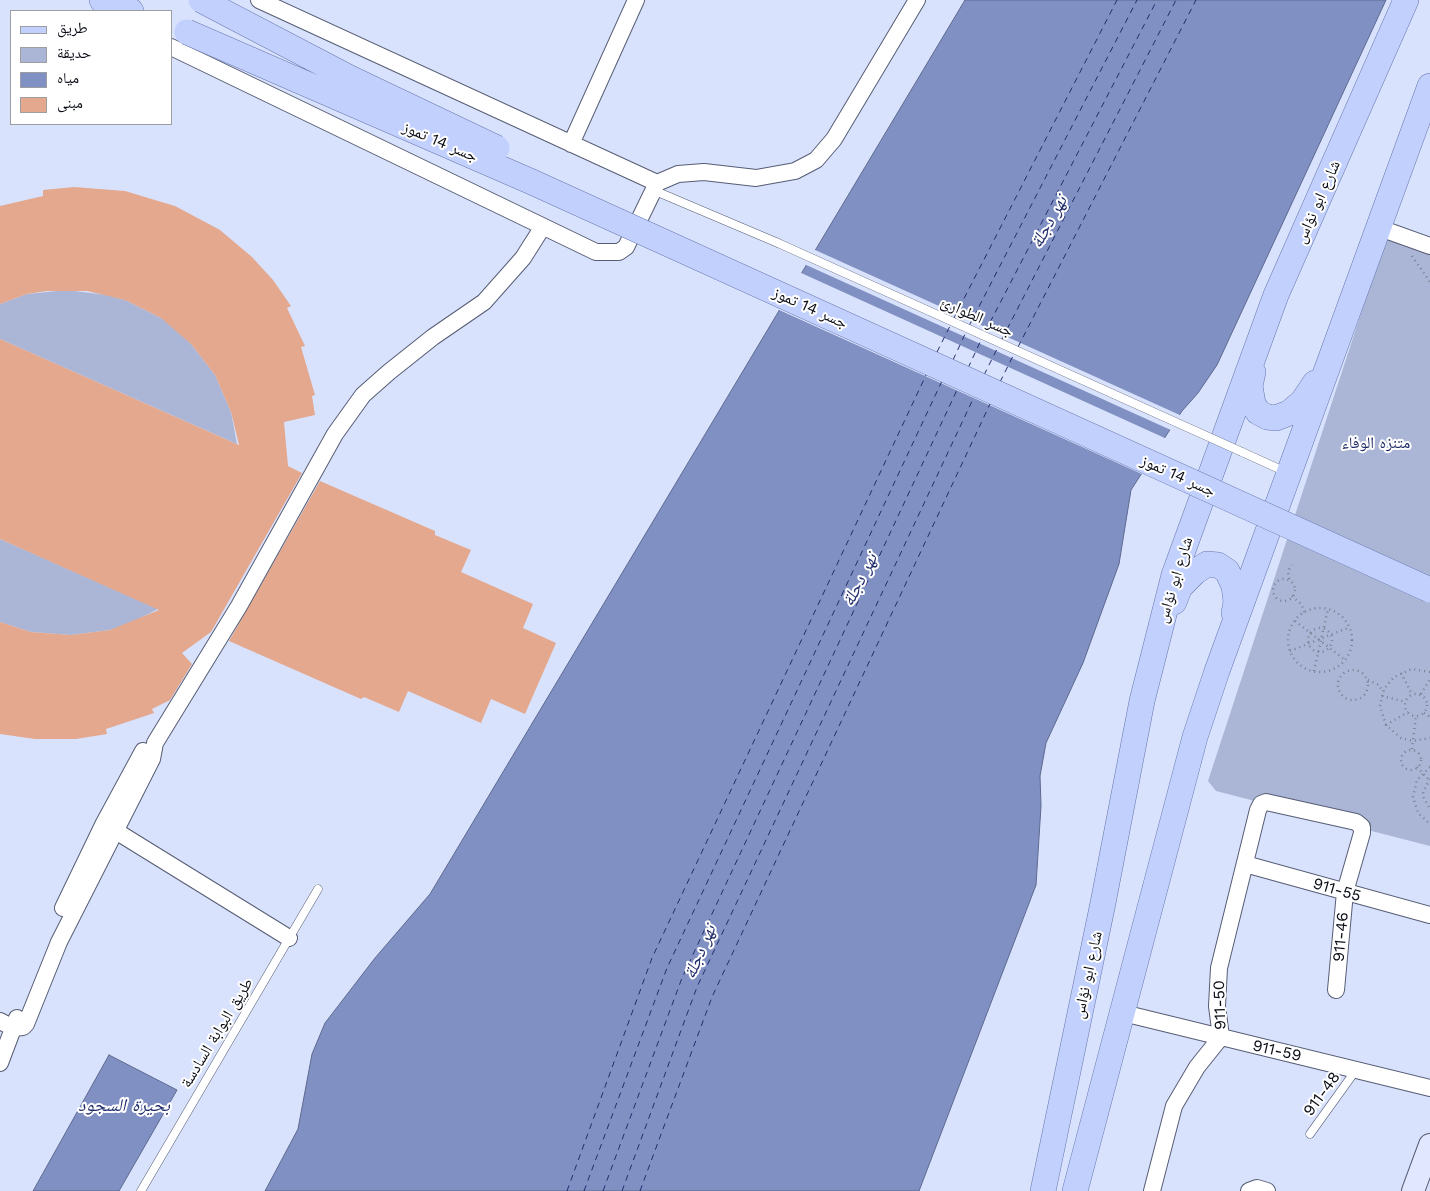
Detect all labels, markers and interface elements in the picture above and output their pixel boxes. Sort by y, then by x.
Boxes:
legend [10,10,172,125]
text: طريق [57,19,88,37]
text: حديقة [57,44,91,62]
text: مياه [57,69,79,87]
text: مبنى [57,94,83,112]
street label: جسر 14 تموز [399,118,481,166]
street label: شارع ابو نؤاس [1291,157,1345,247]
water label: نهر دجلة [1026,192,1072,252]
street label: جسر 14 تموز [770,283,850,333]
street label: جسر الطوارئ [938,293,1016,341]
park label: متنزه الوفاء [1342,433,1410,453]
street label: جسر 14 تموز [1138,451,1218,501]
street label: شارع ابو نؤاس [1153,535,1197,625]
water label: نهر دجلة [838,550,882,610]
street label: 911-55 [1311,874,1363,906]
street label: 911-46 [1329,911,1353,963]
water label: نهر دجلة [679,922,721,982]
street label: شارع ابو نؤاس [1069,930,1107,1020]
street label: طريق البوابة السادسة [177,975,257,1091]
street label: 911-50 [1210,980,1230,1030]
street label: 911-59 [1251,1036,1303,1066]
street label: 911-48 [1299,1068,1345,1120]
water label: بحيرة السجود [78,1095,170,1117]

